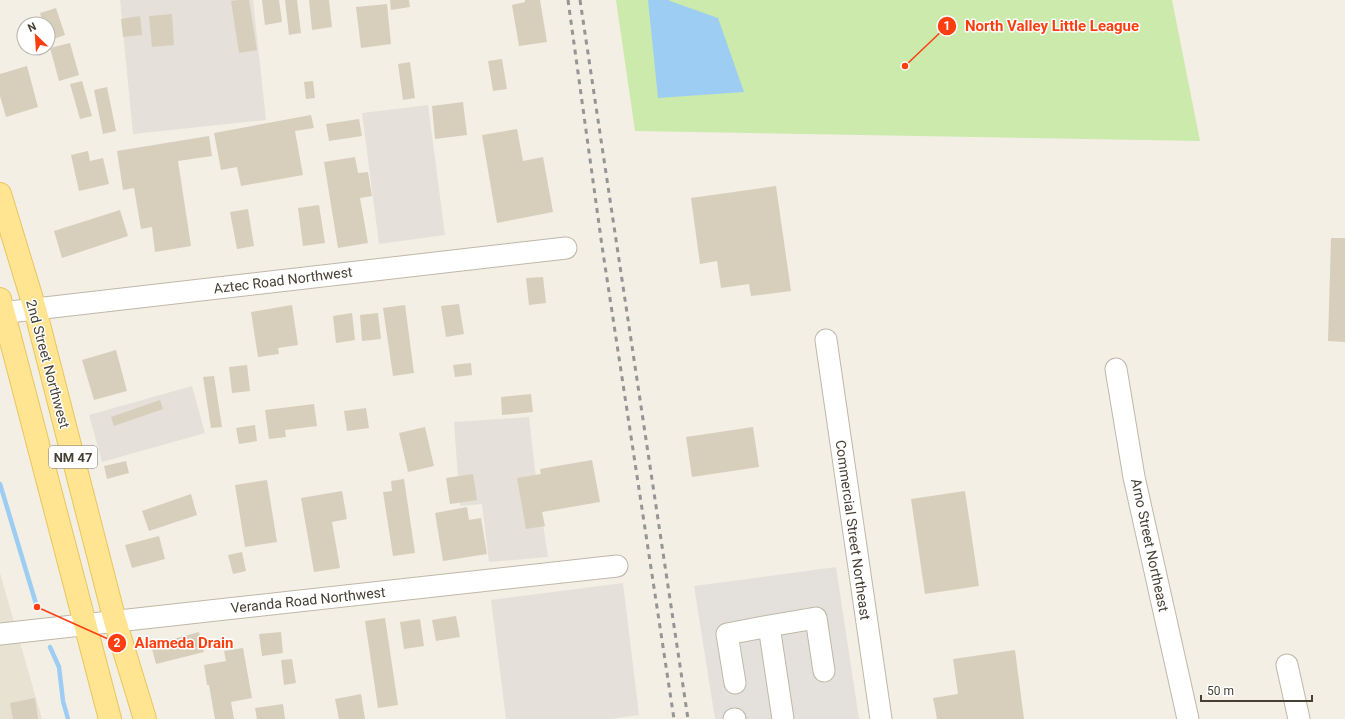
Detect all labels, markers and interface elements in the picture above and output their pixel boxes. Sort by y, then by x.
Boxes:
callout: North Valley Little League [937,13,1147,40]
north arrow [16,16,56,56]
text: North Valley Little League [965,17,1139,35]
text: 1 [944,19,950,33]
text: N [26,20,38,35]
street label: Aztec Road Northwest [213,263,354,296]
street label: 2nd Street Northwest [23,298,73,430]
street label: Commercial Street Northeast [832,439,874,621]
road number: NM 47 [49,446,97,468]
street label: Arno Street Northeast [1128,477,1172,613]
street label: Veranda Road Northwest [230,584,387,616]
callout: Alameda Drain [107,629,242,656]
text: Alameda Drain [135,634,233,652]
text: 2 [114,636,121,650]
scale bar [1201,677,1312,703]
text: 50 m [1207,684,1234,698]

